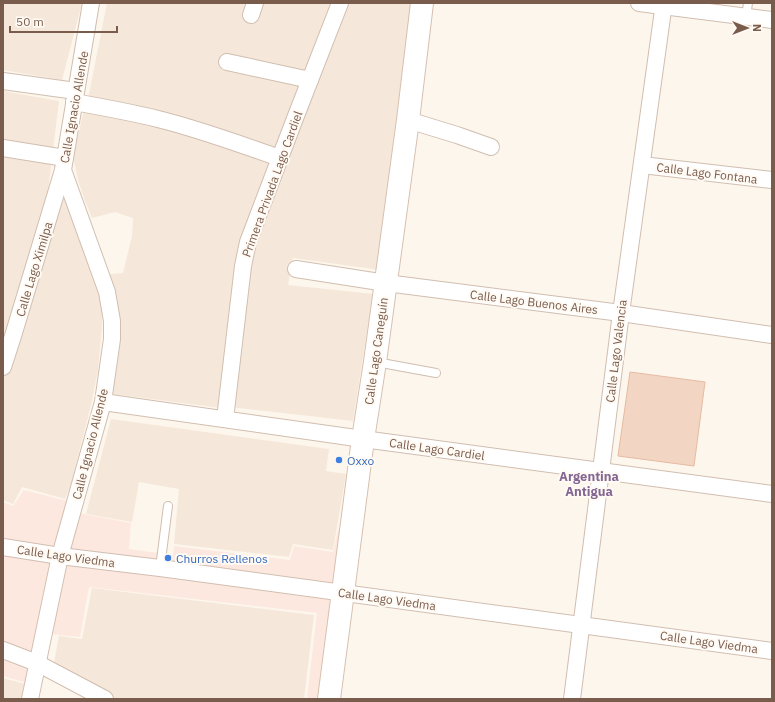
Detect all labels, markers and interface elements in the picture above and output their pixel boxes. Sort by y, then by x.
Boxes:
scale bar [10,8,117,34]
north arrow [727,8,767,48]
text: 50 m [16,14,44,29]
text: N [750,24,764,32]
street label: Calle Ignacio Allende [57,49,91,164]
street label: Primera Privada Lago Cardiel [239,109,305,259]
street label: Calle Lago Fontana [656,159,759,187]
street label: Calle Lago Ximilpa [12,219,56,318]
street label: Calle Lago Buenos Aires [469,287,599,317]
street label: Calle Lago Caneguín [361,296,391,406]
street label: Calle Lago Valencia [602,298,630,403]
street label: Calle Ignacio Allende [69,387,111,501]
street label: Calle Lago Cardiel [388,435,486,463]
place label: Oxxo [347,453,375,468]
marker: Oxxo [334,455,344,465]
district label: Argentina Antigua [559,468,619,500]
street label: Calle Lago Viedma [16,542,117,570]
place label: Churros Rellenos [176,551,268,566]
marker: Churros Rellenos [163,553,173,563]
street label: Calle Lago Viedma [337,585,438,613]
street label: Calle Lago Viedma [659,628,760,656]

